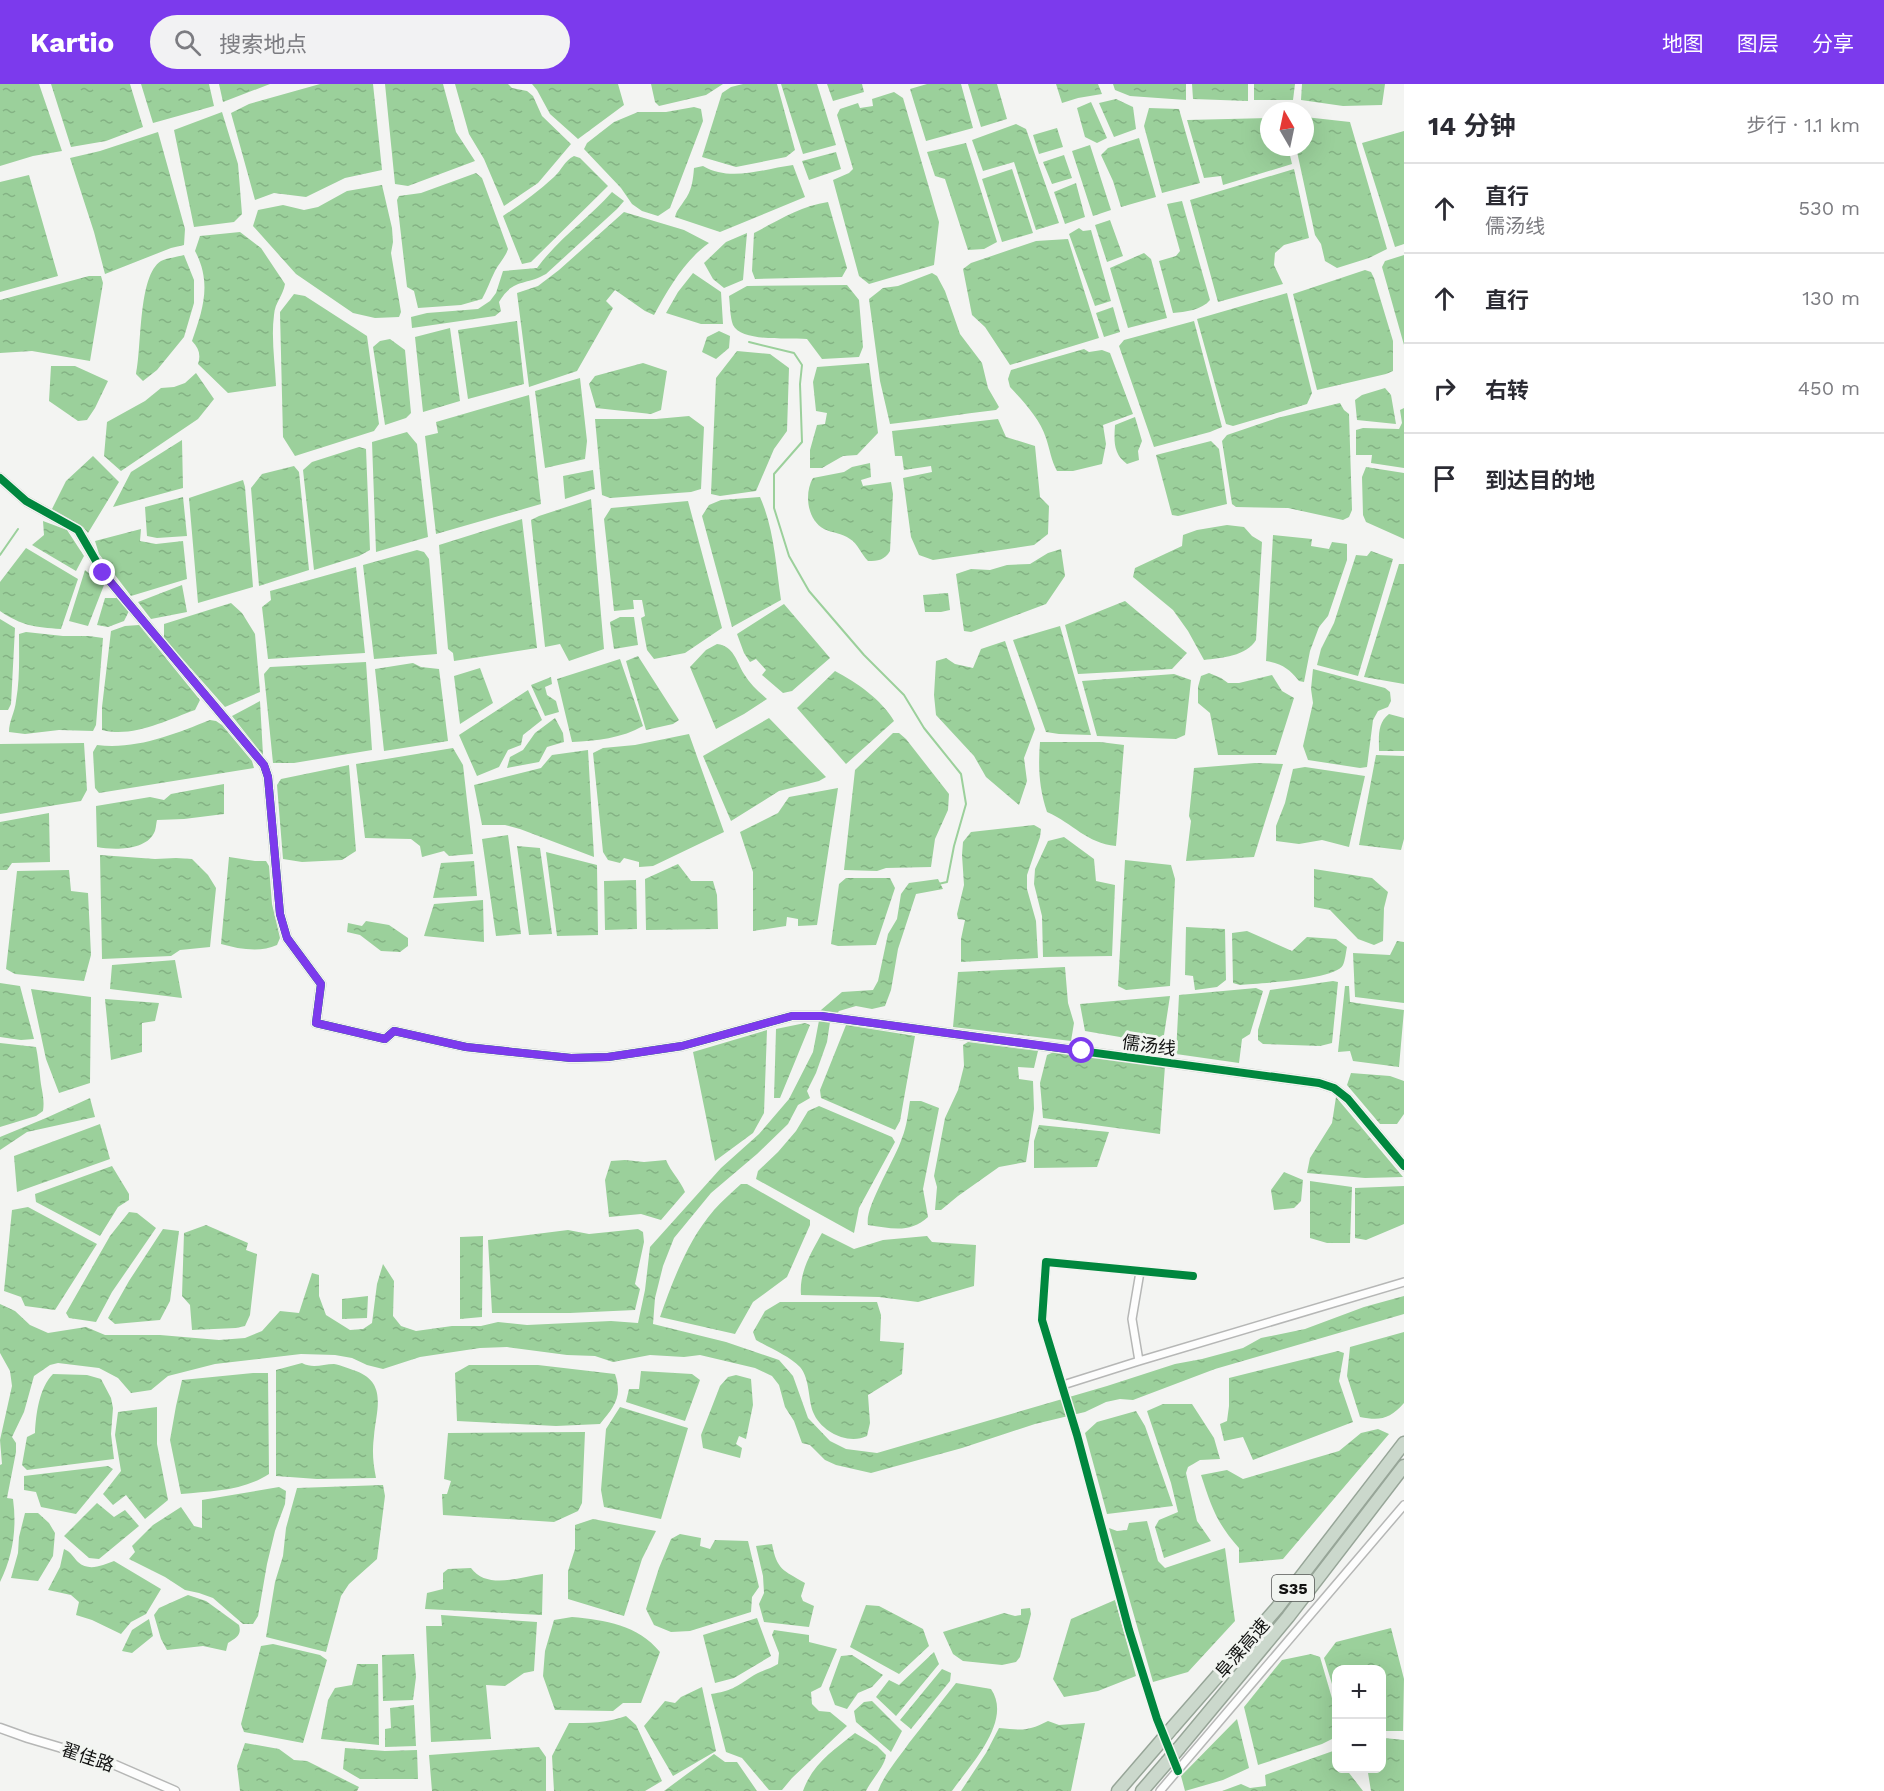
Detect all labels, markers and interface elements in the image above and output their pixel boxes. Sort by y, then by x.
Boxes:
search box [150,15,570,69]
text: Kartio [30,26,114,59]
icon: search [171,26,204,59]
text: 地图 [1662,31,1704,56]
text: 图层 [1737,31,1779,56]
text: 分享 [1812,31,1854,56]
text: 搜索地点 [219,32,307,57]
north arrow [1260,102,1314,156]
text: 14 分钟 [1428,111,1515,141]
text: 步行 · 1.1 km [1746,113,1860,137]
text: 直行 [1485,184,1529,209]
icon: ahead [1428,192,1461,225]
text: 530 m [1798,196,1860,220]
text: 儒汤线 [1485,214,1545,238]
icon: ahead [1428,282,1461,315]
text: 130 m [1802,286,1860,310]
text: 直行 [1485,288,1529,313]
icon: right [1428,372,1461,405]
text: 450 m [1798,376,1860,400]
text: 右转 [1485,378,1529,403]
icon: arrive [1428,462,1461,495]
text: 到达目的地 [1485,468,1595,493]
route end [89,559,115,585]
street label: 儒汤线 [1121,1031,1177,1059]
route start [1068,1037,1094,1063]
road number: S35 [1272,1575,1314,1601]
street label: 阜溧高速 [1210,1614,1274,1682]
map controls [1332,1665,1386,1773]
button: + [1332,1665,1386,1719]
button: − [1332,1719,1386,1773]
street label: 翟佳路 [59,1738,117,1776]

